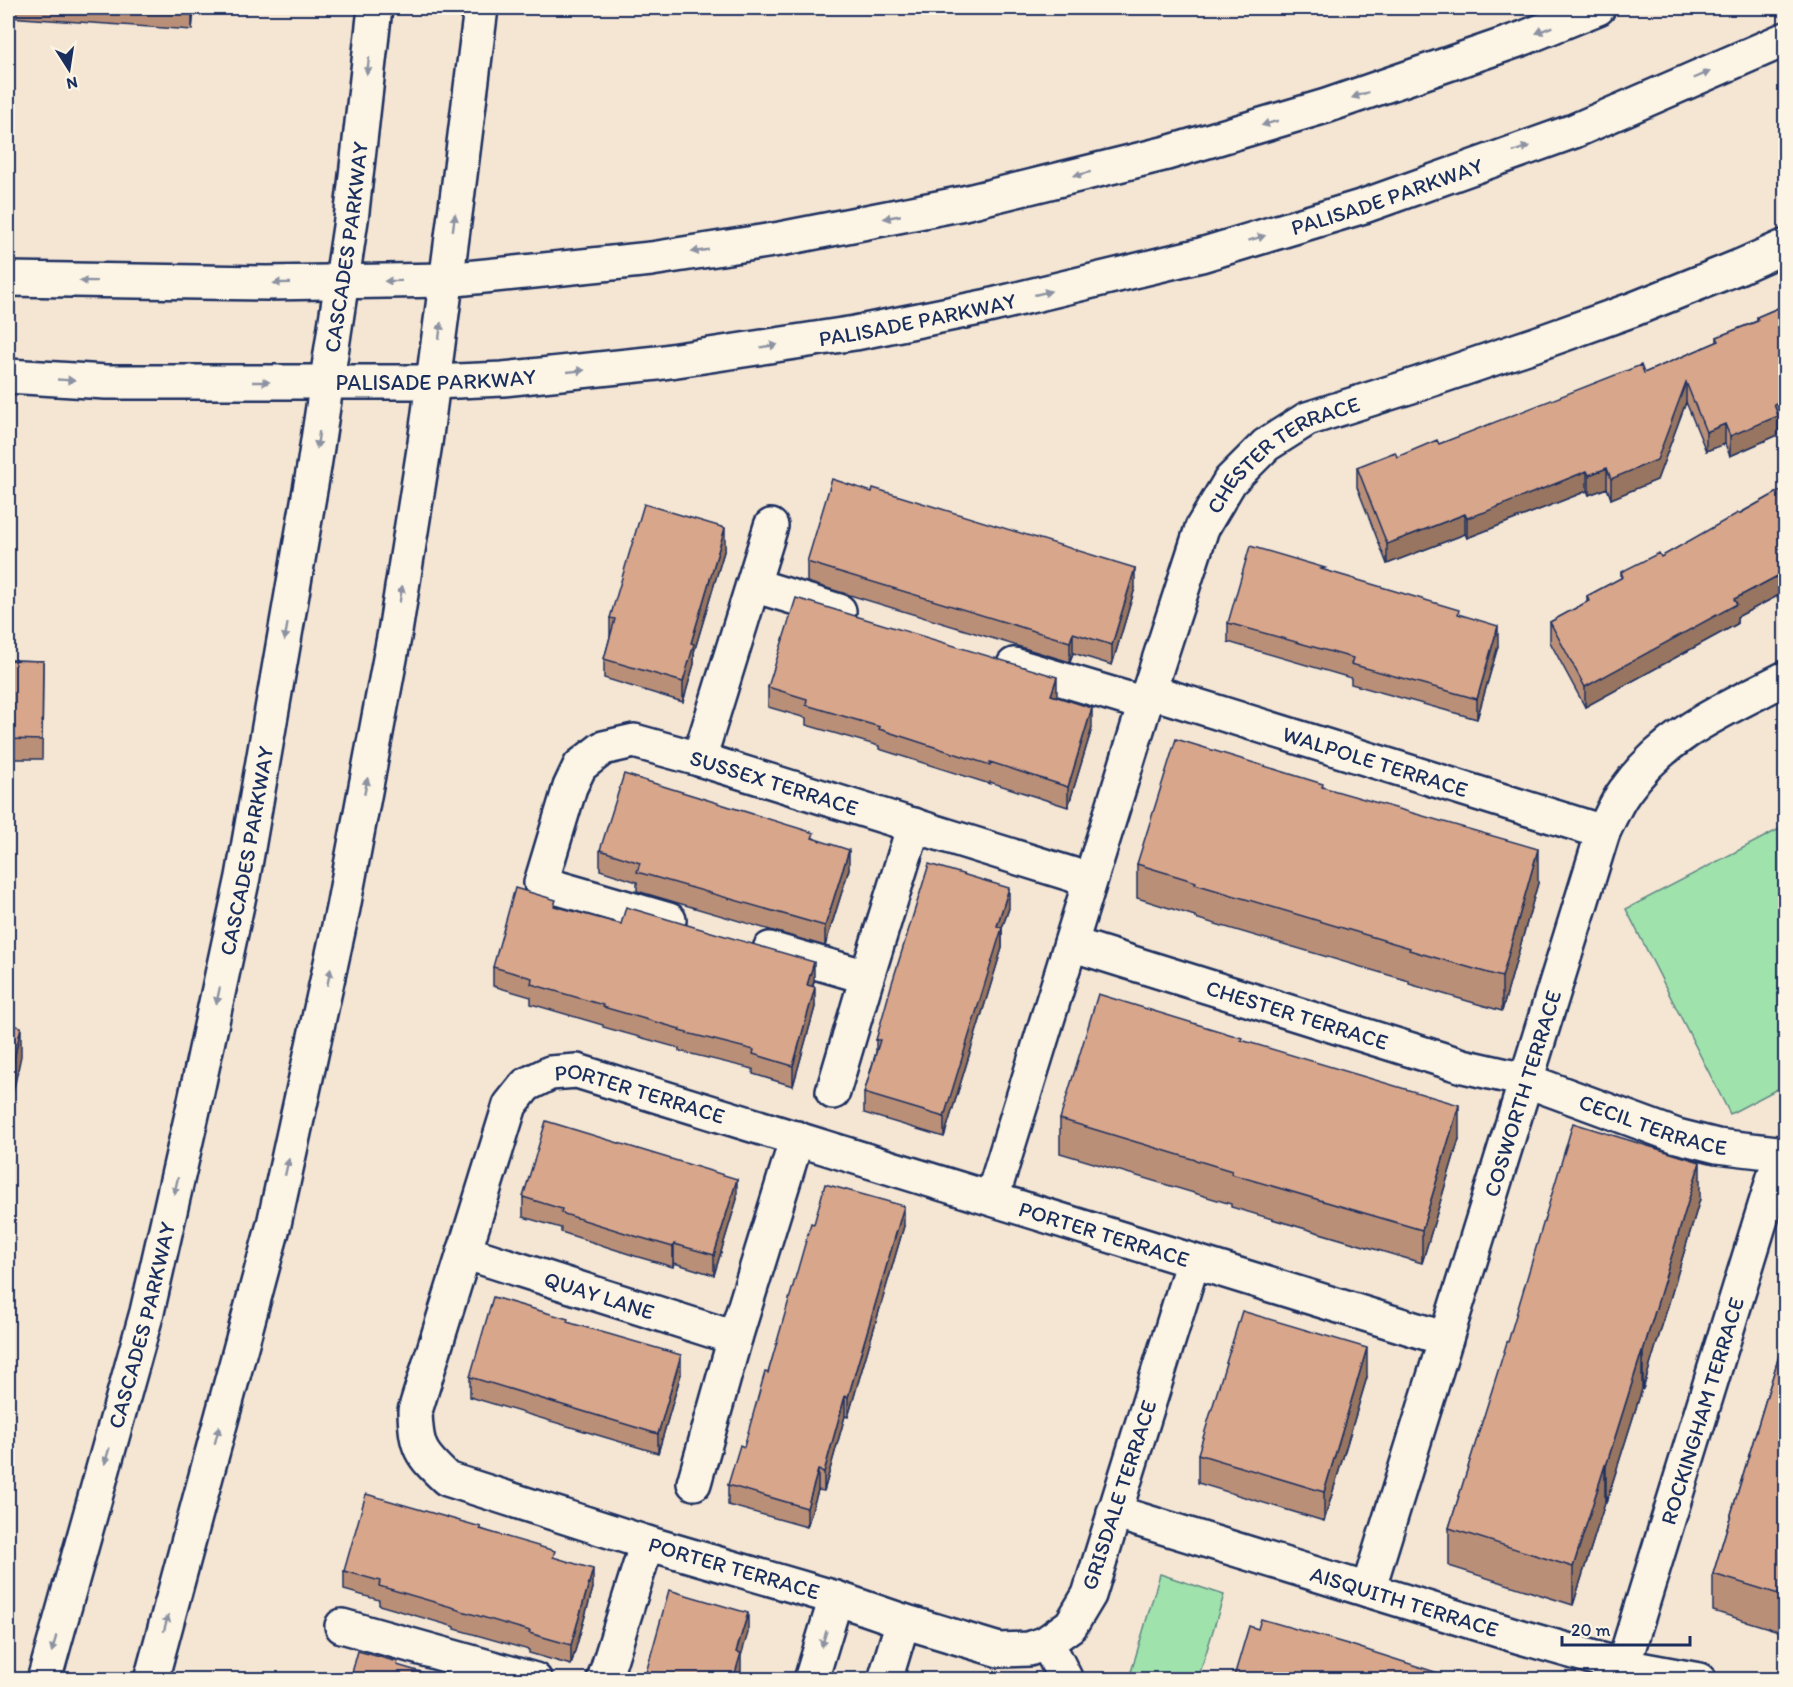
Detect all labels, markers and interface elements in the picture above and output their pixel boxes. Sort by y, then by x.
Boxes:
one-way arrow [1534,25,1552,35]
north arrow [39,39,99,99]
one-way arrow [364,56,373,75]
one-way arrow [1693,71,1710,80]
text: N [65,73,79,94]
one-way arrow [1351,90,1369,100]
one-way arrow [1261,119,1279,128]
street label: CASCADES PARKWAY [318,140,373,354]
one-way arrow [1512,144,1530,154]
street label: PALISADE PARKWAY [1288,151,1487,241]
one-way arrow [1073,170,1091,180]
one-way arrow [450,212,459,231]
one-way arrow [882,213,901,222]
one-way arrow [1248,233,1266,242]
one-way arrow [690,247,709,256]
one-way arrow [78,276,97,286]
one-way arrow [384,276,403,286]
one-way arrow [273,278,292,288]
street label: PALISADE PARKWAY [817,286,1019,352]
one-way arrow [1034,287,1052,297]
one-way arrow [435,322,444,341]
one-way arrow [760,341,779,350]
street label: PALISADE PARKWAY [335,362,538,396]
one-way arrow [566,366,585,376]
one-way arrow [56,375,75,384]
one-way arrow [251,377,270,387]
street label: CHESTER TERRACE [1200,390,1363,518]
one-way arrow [313,431,322,450]
one-way arrow [396,584,405,603]
one-way arrow [281,623,290,642]
street label: WALPOLE TERRACE [1279,720,1471,803]
street label: CASCADES PARKWAY [213,744,279,958]
street label: SUSSEX TERRACE [687,744,862,821]
one-way arrow [362,776,371,795]
one-way arrow [324,968,334,986]
street label: CHESTER TERRACE [1203,973,1392,1055]
one-way arrow [213,986,222,1005]
street label: COSWORTH TERRACE [1477,987,1567,1200]
street label: PORTER TERRACE [553,1057,728,1129]
street label: CECIL TERRACE [1575,1088,1728,1161]
one-way arrow [282,1158,292,1177]
one-way arrow [171,1177,180,1196]
street label: PORTER TERRACE [1016,1195,1193,1273]
street label: CASCADES PARKWAY [102,1219,181,1432]
street label: QUAY LANE [541,1265,658,1325]
street label: ROCKINGHAM TERRACE [1654,1294,1750,1528]
street label: GRISDALE TERRACE [1076,1397,1162,1593]
one-way arrow [213,1426,222,1444]
one-way arrow [102,1447,111,1465]
street label: PORTER TERRACE [645,1531,823,1605]
street label: AISQUITH TERRACE [1307,1560,1502,1643]
scale bar [1562,1609,1690,1647]
one-way arrow [162,1614,171,1632]
text: 20 m [1571,1619,1611,1641]
one-way arrow [819,1630,828,1648]
one-way arrow [49,1635,58,1653]

